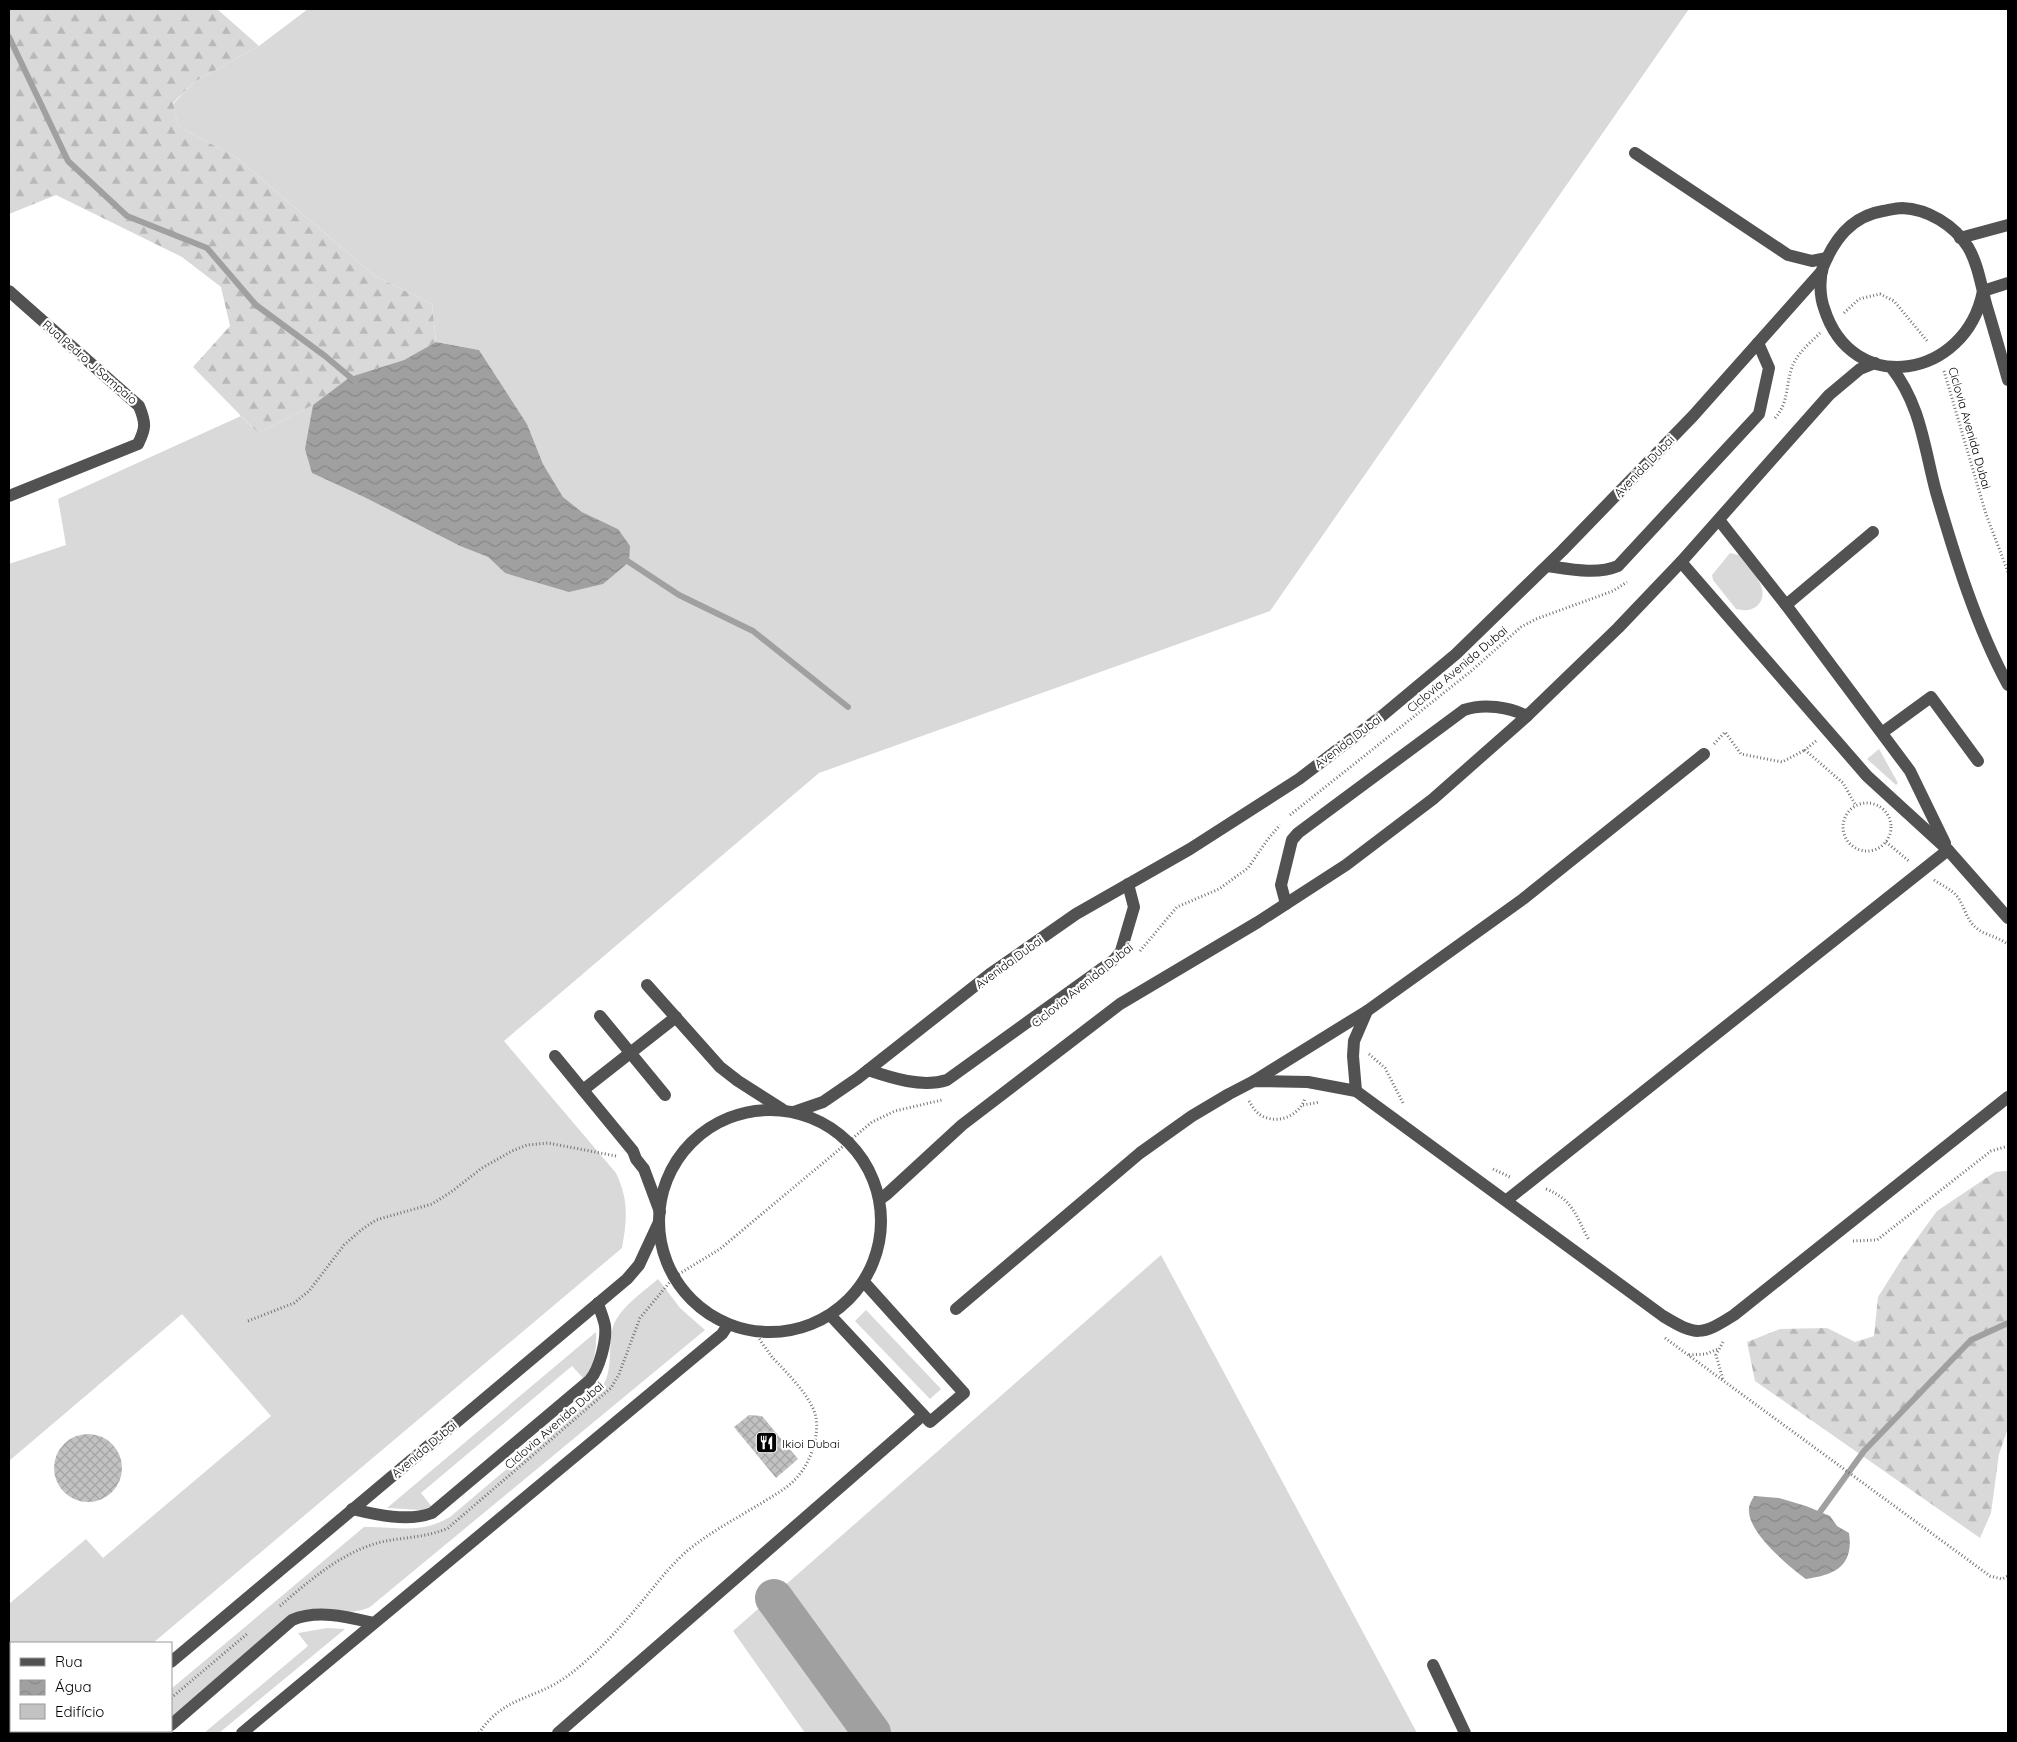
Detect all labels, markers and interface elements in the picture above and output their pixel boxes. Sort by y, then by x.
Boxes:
street label: Rua Pedro J Sampaio [40,317,140,407]
street label: Ciclovia Avenida Dubai [1945,365,1995,491]
street label: Avenida Dubai [1611,432,1677,500]
street label: Ciclovia Avenida Dubai [1404,623,1510,715]
street label: Avenida Dubai [1311,711,1385,771]
street label: Avenida Dubai [972,932,1046,992]
street label: Ciclovia Avenida Dubai [1028,939,1136,1031]
street label: Ciclovia Avenida Dubai [501,1378,607,1472]
street label: Avenida Dubai [388,1417,460,1481]
restaurant icon: Ikioi Dubai [754,1431,778,1455]
place label: Ikioi Dubai [782,1436,840,1451]
legend [10,1642,172,1732]
text: Rua [55,1652,83,1671]
text: Água [55,1677,92,1696]
text: Edifício [55,1702,104,1721]

